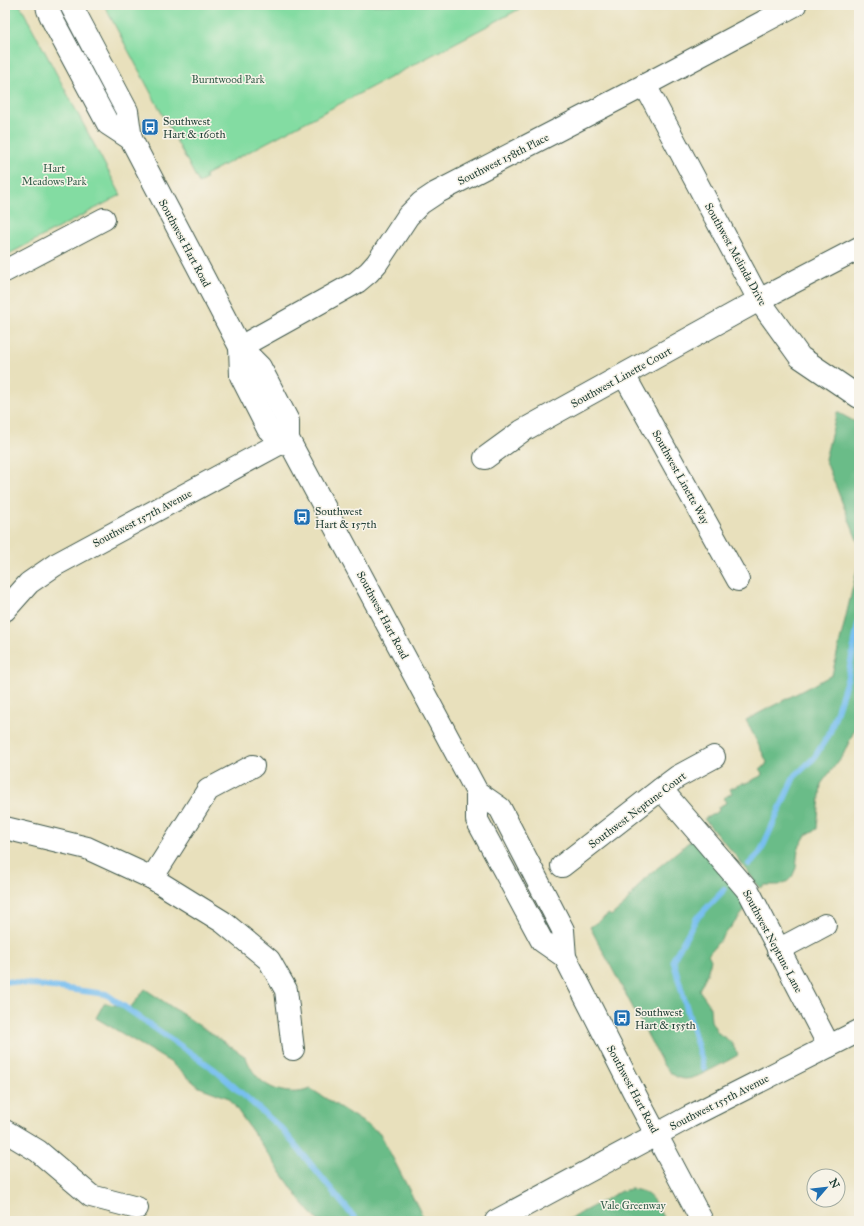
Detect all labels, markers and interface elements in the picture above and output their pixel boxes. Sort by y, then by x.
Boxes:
park label: Burntwood Park [191,73,266,86]
place label: Southwest Hart & 160th [163,115,226,141]
bus stop icon: Southwest Hart & 160th [140,117,160,137]
street label: Southwest 158th Place [456,131,551,188]
park label: Hart Meadows Park [21,162,87,188]
street label: Southwest Hart Road [156,197,213,290]
street label: Southwest Melinda Drive [702,201,769,308]
street label: Southwest Linette Court [569,344,674,411]
street label: Southwest Linette Way [649,428,712,527]
street label: Southwest 157th Avenue [90,487,194,550]
place label: Southwest Hart & 157th [315,505,377,531]
bus stop icon: Southwest Hart & 157th [292,507,312,527]
street label: Southwest Hart Road [354,569,411,662]
street label: Southwest Neptune Court [586,769,689,851]
street label: Southwest Neptune Lane [740,887,805,995]
place label: Southwest Hart & 155th [635,1006,696,1032]
bus stop icon: Southwest Hart & 155th [612,1008,632,1028]
street label: Southwest Hart Road [604,1043,661,1136]
street label: Southwest 155th Avenue [667,1072,771,1133]
north arrow [806,1168,846,1208]
text: N [826,1176,843,1191]
park label: Vale Greenway [599,1199,666,1212]

